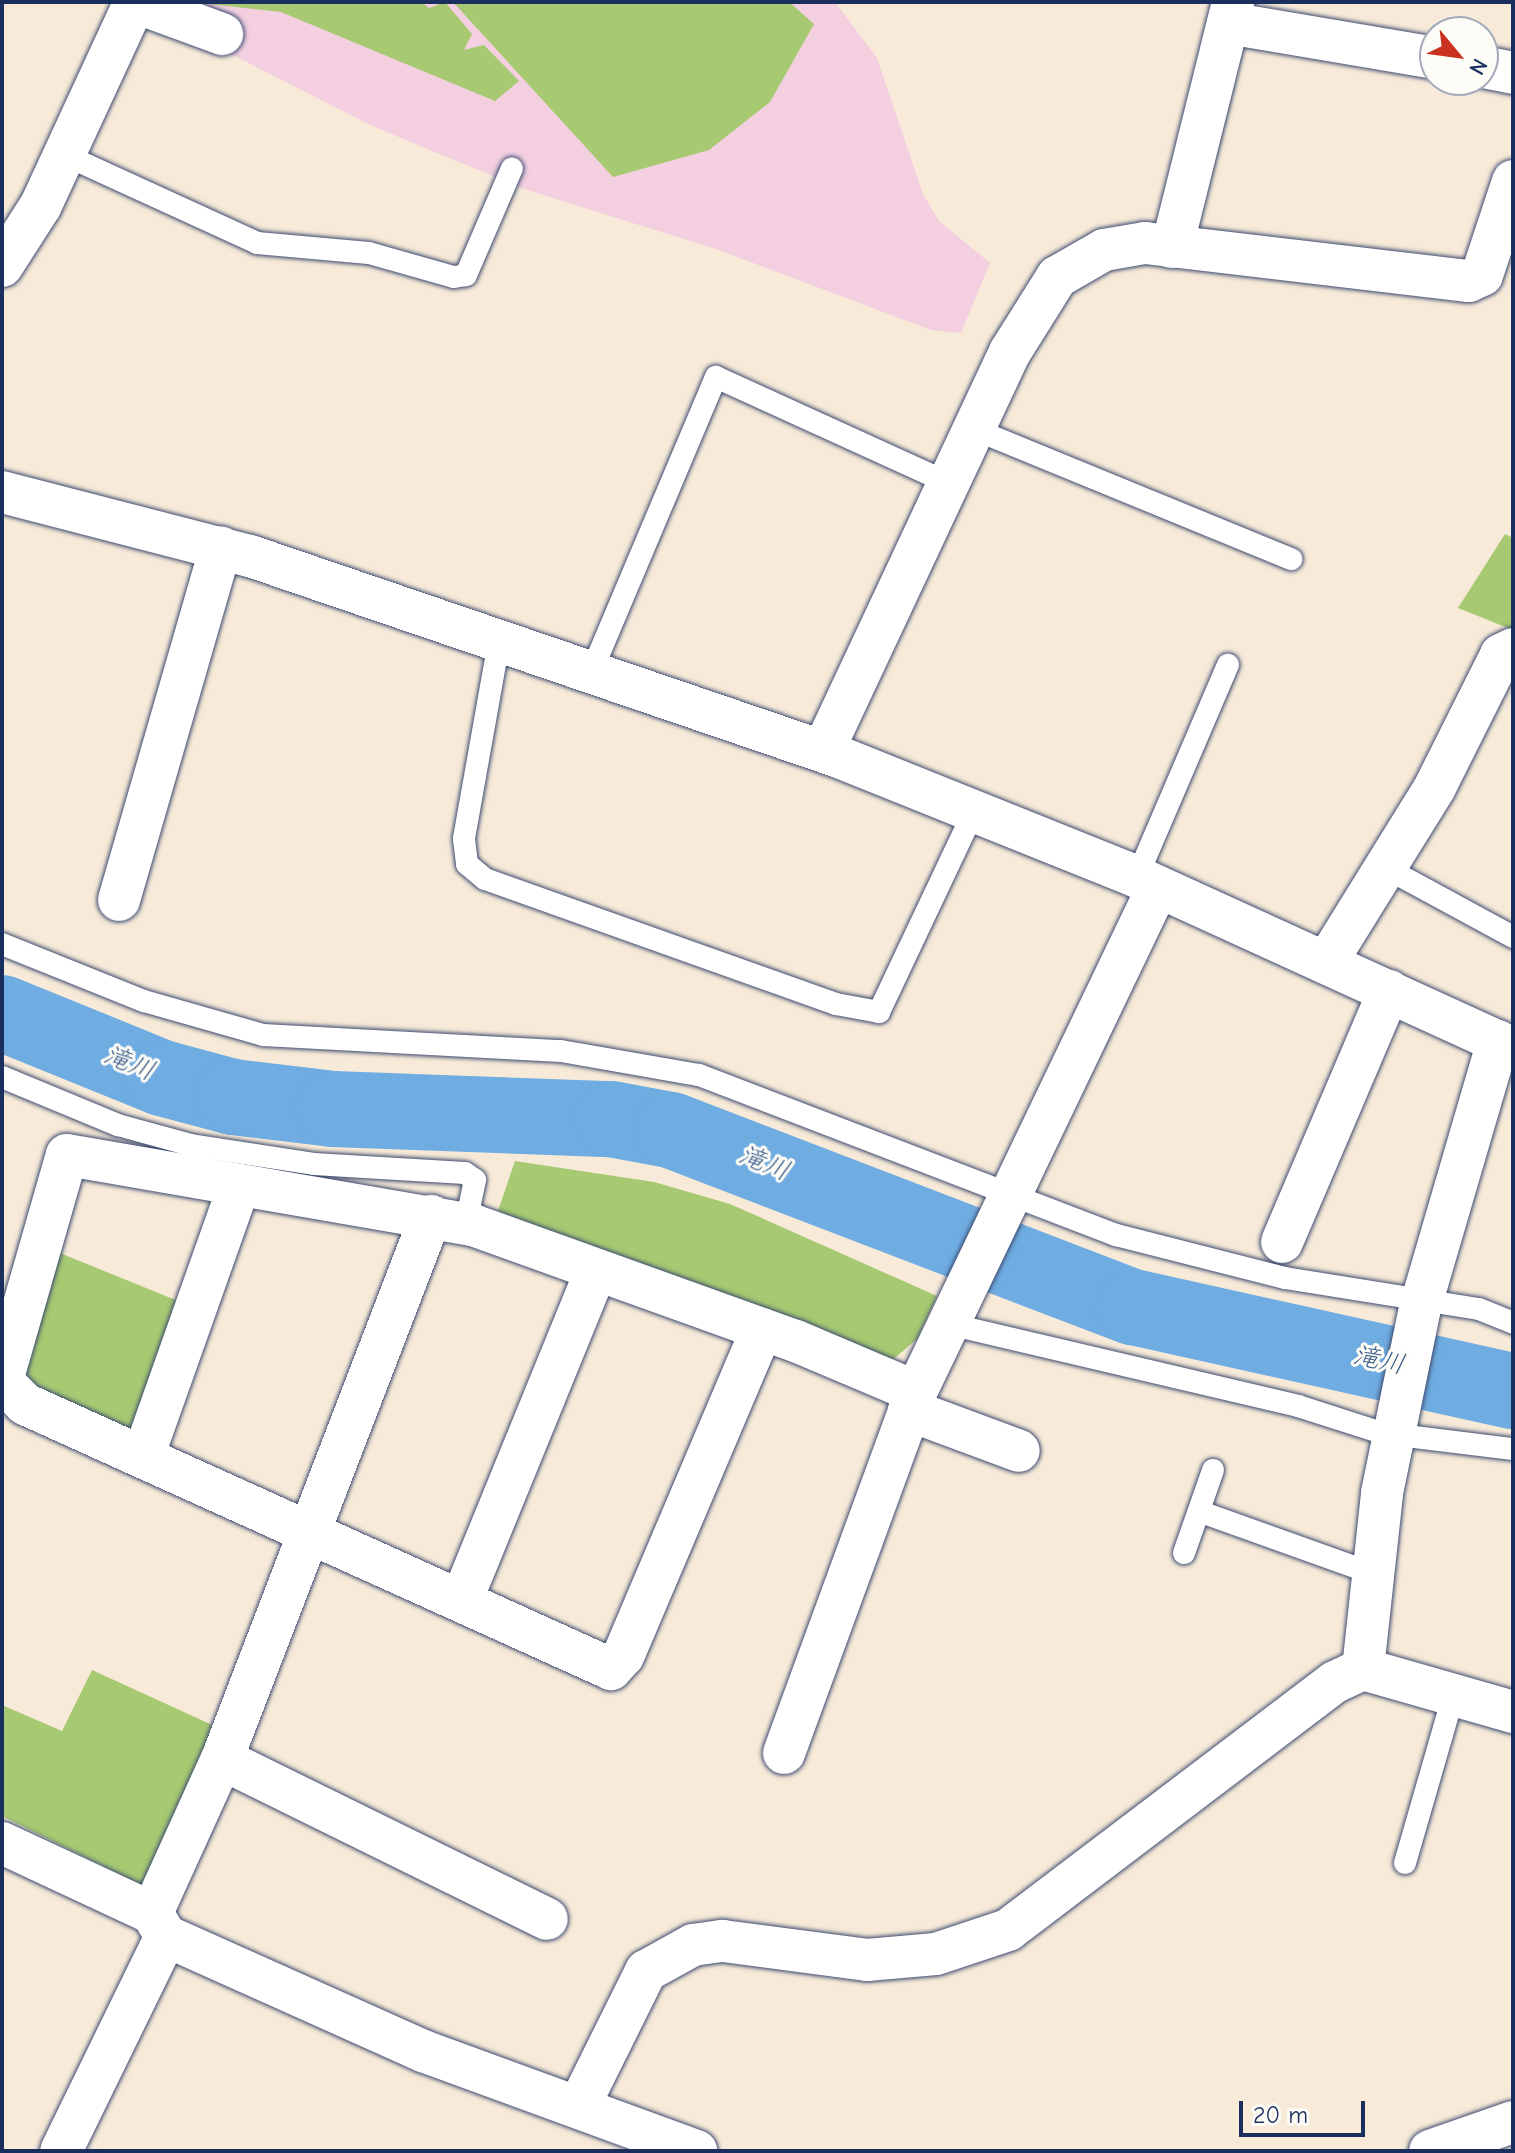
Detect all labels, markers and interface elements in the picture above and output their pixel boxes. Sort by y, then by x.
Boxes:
north arrow [1419,16,1499,96]
text: N [1463,54,1493,79]
water label: 滝川 [99,1040,159,1088]
water label: 滝川 [734,1140,794,1188]
water label: 滝川 [1350,1340,1408,1382]
scale bar [1243,2085,1369,2135]
text: 20 m [1253,2101,1308,2129]

